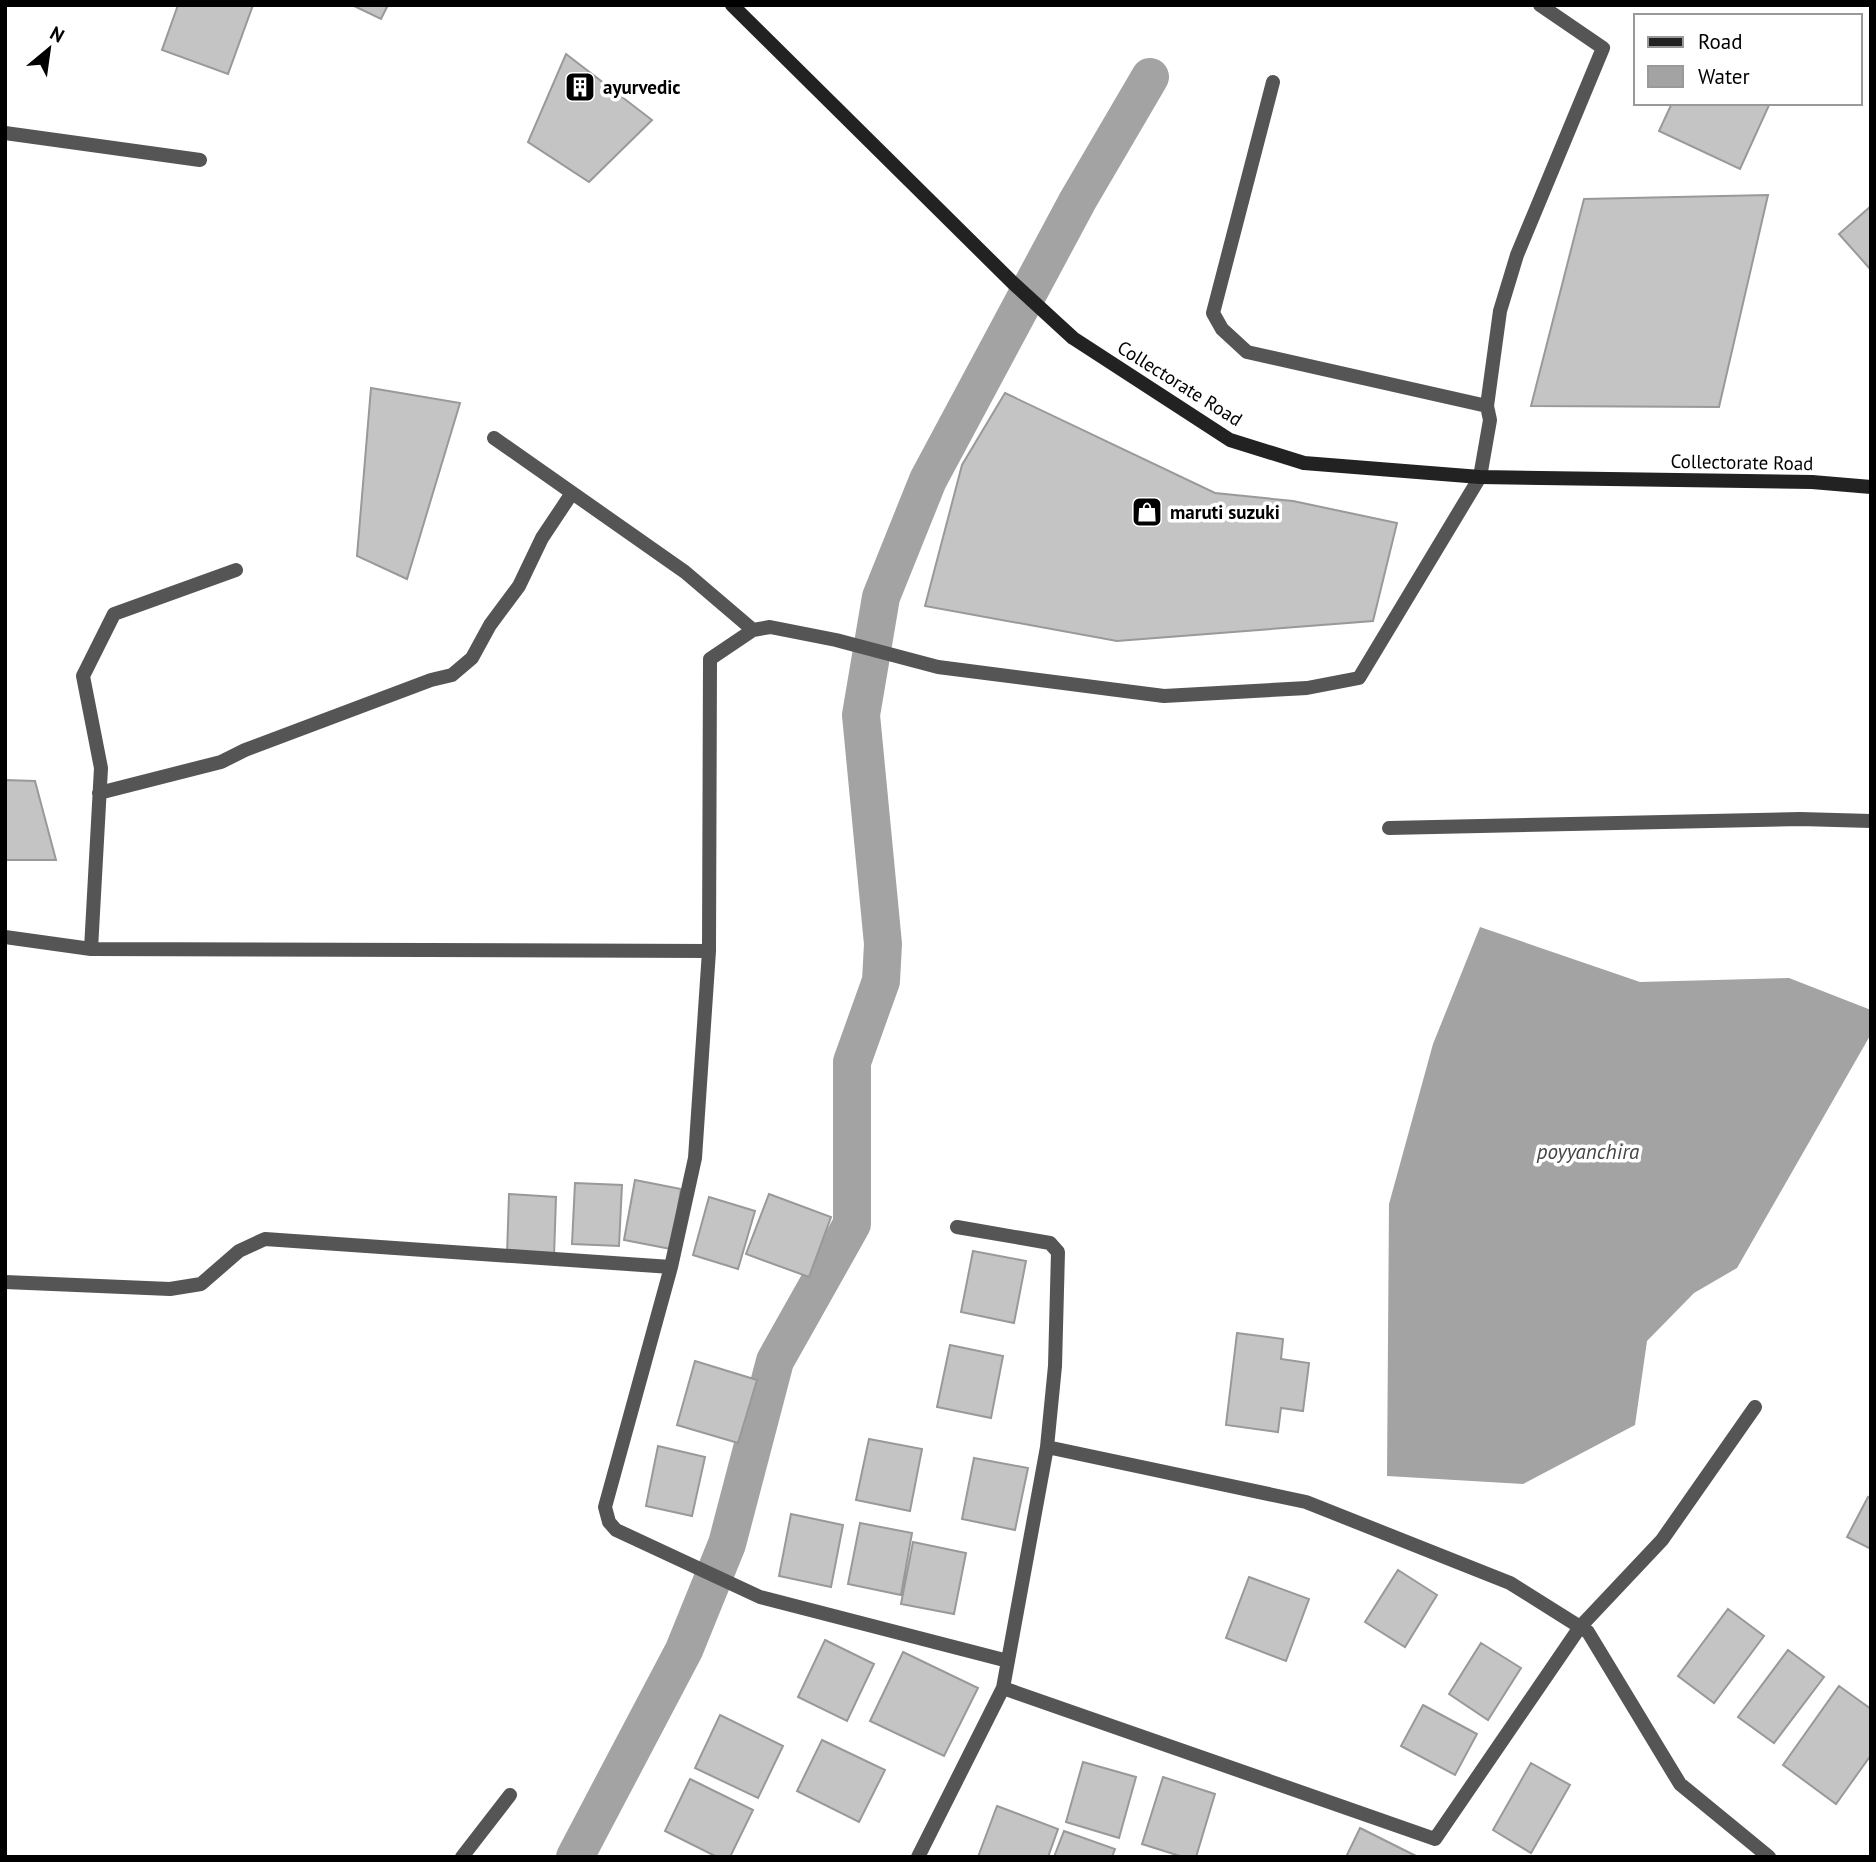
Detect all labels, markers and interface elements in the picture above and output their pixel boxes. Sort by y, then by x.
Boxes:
north arrow [14,14,84,84]
legend [1634,14,1862,105]
text: N [46,21,69,48]
text: Road [1698,28,1742,55]
text: Water [1698,63,1750,90]
building icon: ayurvedic [563,70,597,104]
place label: ayurvedic [603,75,681,99]
street label: Collectorate Road [1113,335,1247,431]
street label: Collectorate Road [1670,449,1814,475]
shop icon: maruti suzuki [1130,495,1164,529]
place label: maruti suzuki [1170,500,1280,524]
water label: poyyanchira [1536,1138,1640,1165]

